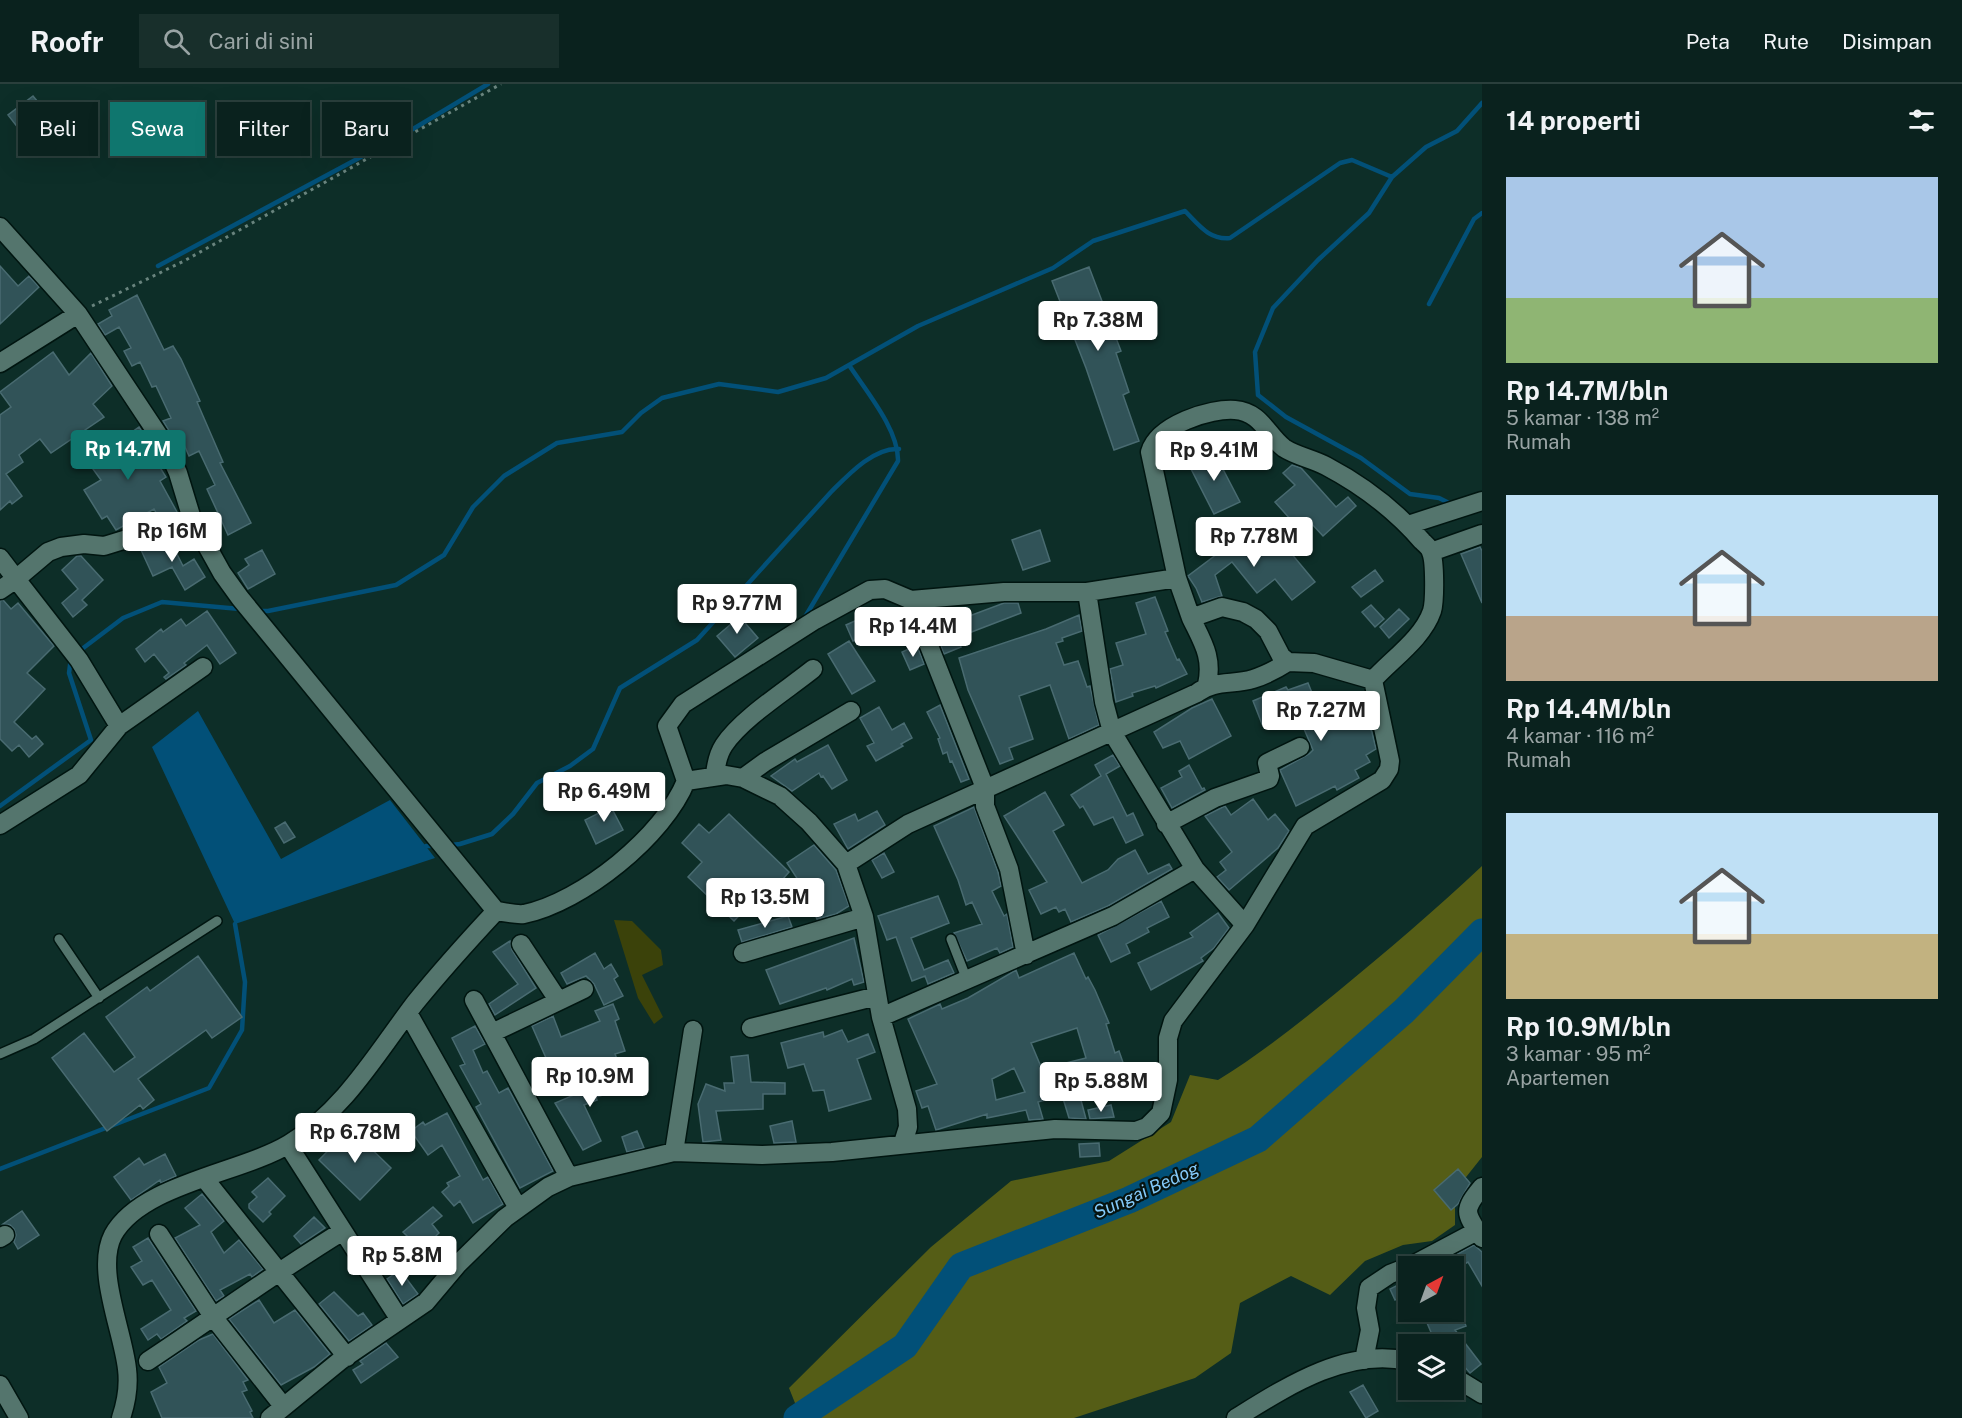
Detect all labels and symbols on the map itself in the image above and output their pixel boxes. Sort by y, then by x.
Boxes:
pin: Rp 7.38M [1036,301,1160,352]
pin: Rp 14.7M [66,430,190,481]
pin: Rp 9.41M [1152,431,1276,482]
pin: Rp 16M [123,512,221,563]
pin: Rp 7.78M [1192,517,1316,568]
pin: Rp 9.77M [675,584,799,635]
pin: Rp 14.4M [851,607,975,658]
pin: Rp 7.27M [1259,691,1383,742]
pin: Rp 6.49M [542,772,666,823]
pin: Rp 13.5M [703,878,827,929]
pin: Rp 10.9M [528,1057,652,1108]
pin: Rp 5.88M [1039,1062,1163,1113]
pin: Rp 6.78M [293,1113,417,1164]
water label: Sungai Bedog [1090,1157,1202,1223]
pin: Rp 5.8M [347,1236,457,1287]
north arrow [1398,1256,1464,1322]

